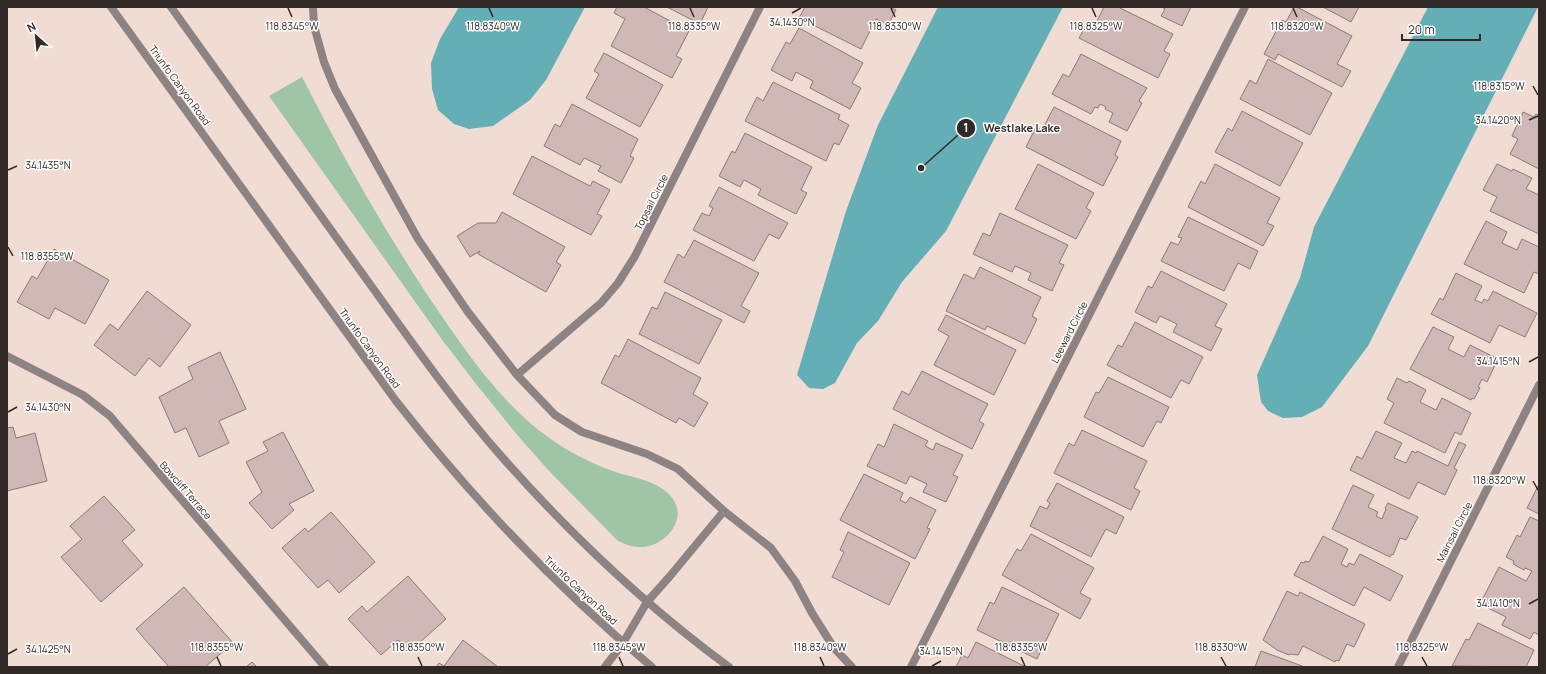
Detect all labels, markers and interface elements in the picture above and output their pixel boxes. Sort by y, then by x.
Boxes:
text: 34.1430°N [769,15,815,29]
north arrow [16,16,56,56]
scale bar [1402,16,1480,42]
text: N [24,18,38,35]
text: 118.8345°W [265,19,319,33]
text: 118.8340°W [466,19,520,33]
text: 118.8335°W [668,19,721,33]
text: 118.8330°W [869,19,922,33]
text: 118.8325°W [1070,19,1123,33]
text: 118.8320°W [1270,19,1324,33]
text: 20 m [1408,21,1435,38]
street label: Triunfo Canyon Road [146,42,214,128]
text: 118.8315°W [1473,79,1525,93]
text: 34.1420°N [1475,113,1521,127]
callout: Westlake Lake [956,116,1068,139]
text: 1 [963,119,969,136]
text: Westlake Lake [984,120,1060,135]
text: 34.1435°N [25,158,71,172]
street label: Topsail Circle [631,172,671,232]
text: 118.8355°W [21,249,74,263]
street label: Leeward Circle [1047,299,1091,365]
street label: Triunfo Canyon Road [336,305,404,391]
text: 34.1415°N [1476,354,1520,368]
text: 34.1430°N [25,400,71,414]
street label: Bowcliff Terrace [157,458,215,522]
text: 118.8320°W [1472,473,1526,487]
street label: Mainsail Circle [1433,499,1475,565]
street label: Triunfo Canyon Road [541,552,621,628]
text: 34.1410°N [1476,596,1520,610]
text: 118.8355°W [191,640,244,654]
text: 118.8350°W [391,640,445,654]
text: 118.8345°W [592,640,646,654]
text: 118.8340°W [793,640,847,654]
text: 118.8335°W [995,640,1048,654]
text: 118.8330°W [1195,640,1248,654]
text: 118.8325°W [1396,640,1449,654]
text: 34.1425°N [25,642,71,656]
text: 34.1415°N [919,644,963,658]

